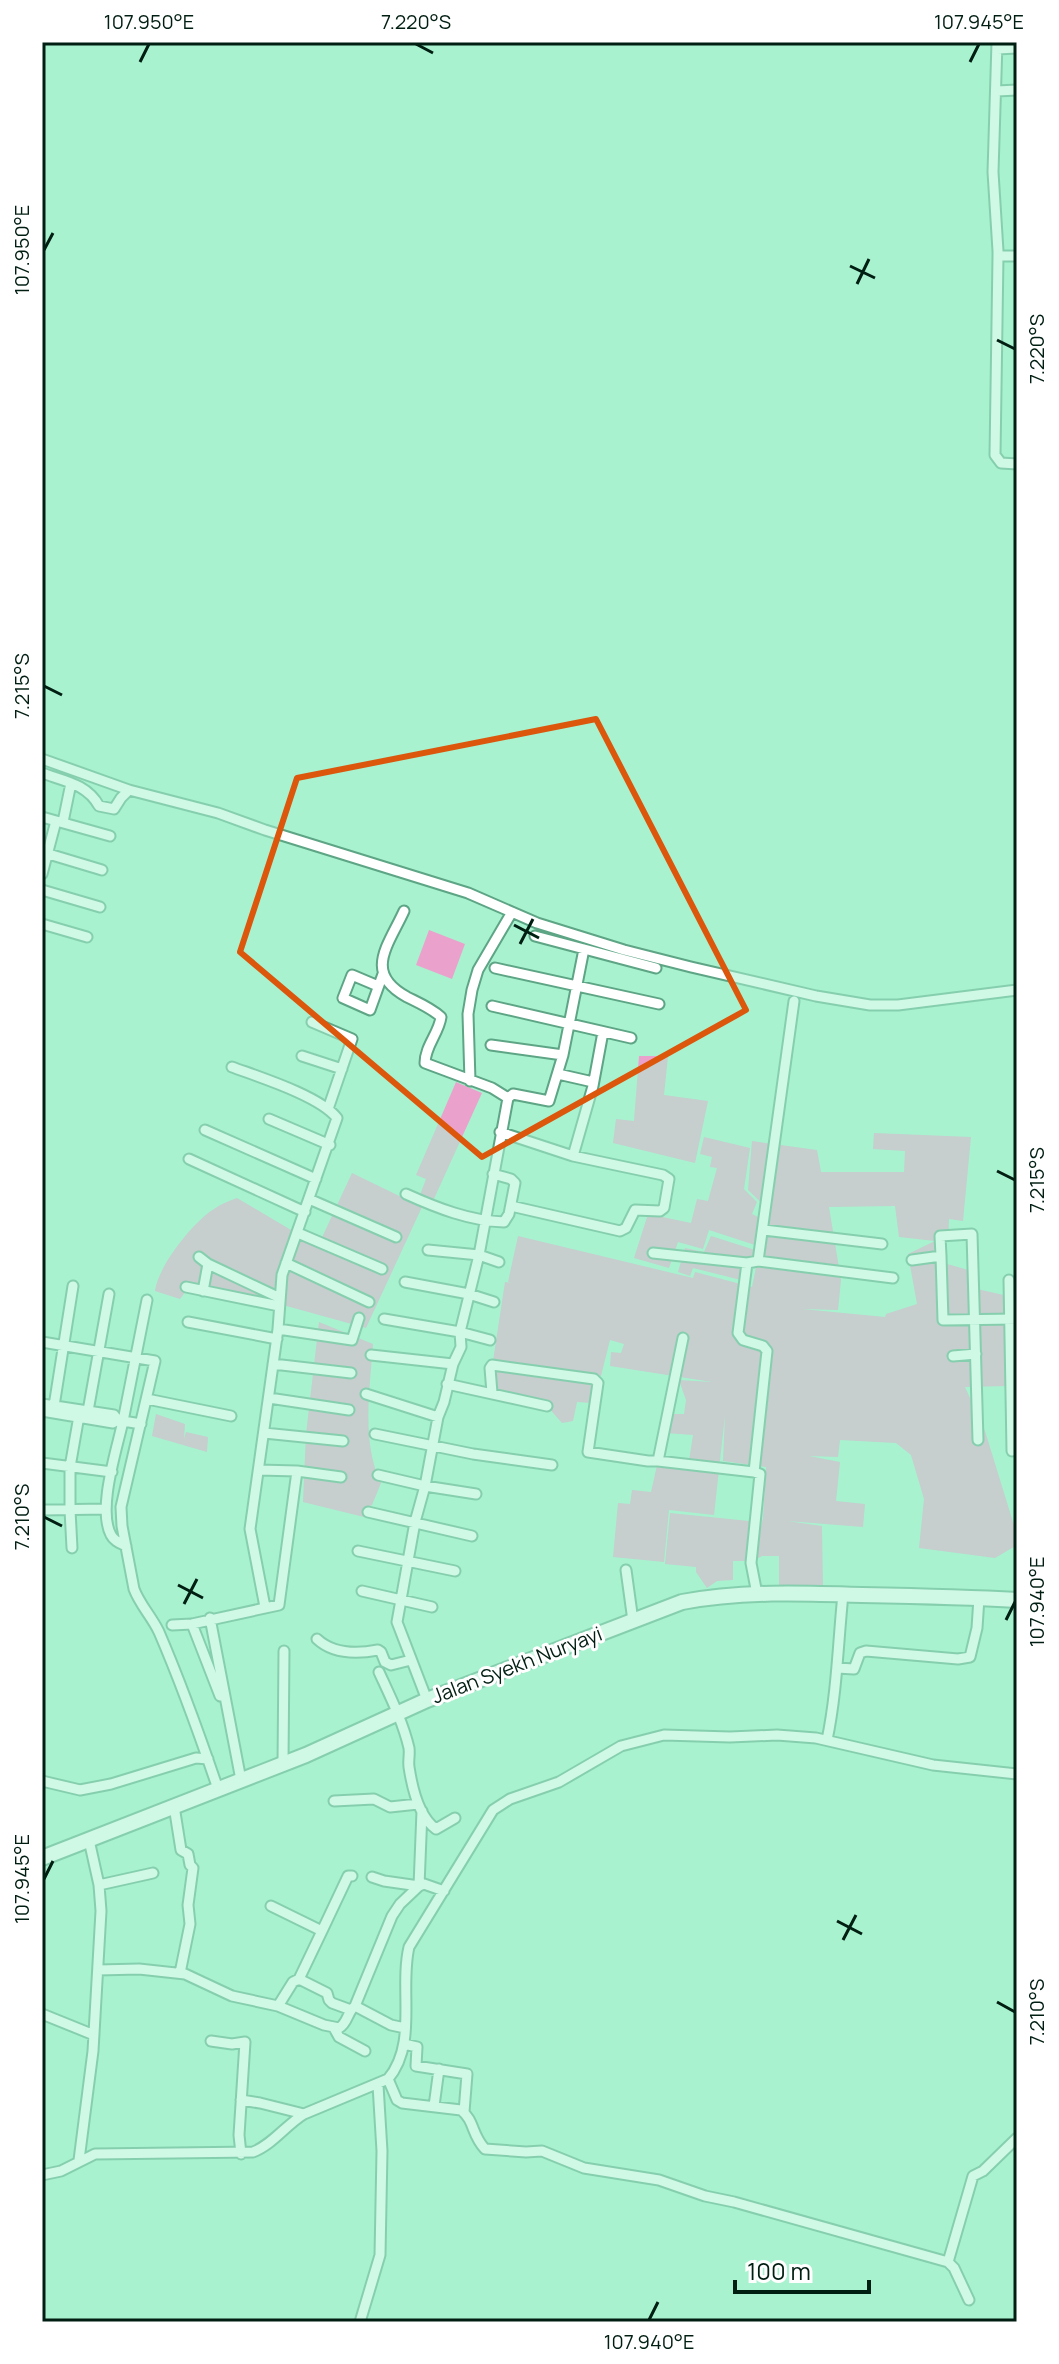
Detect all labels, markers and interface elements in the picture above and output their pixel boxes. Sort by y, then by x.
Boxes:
text: 107.950°E [104,8,194,35]
text: 7.220°S [381,8,451,35]
text: 107.945°E [934,8,1024,35]
text: 107.950°E [8,205,35,295]
text: 7.220°S [1023,314,1050,384]
text: 7.215°S [8,653,35,719]
text: 7.215°S [1023,1147,1050,1213]
text: 7.210°S [8,1484,35,1550]
text: 107.940°E [1023,1557,1050,1647]
street label: Jalan Syekh Nuryayi [428,1620,606,1709]
text: 107.945°E [8,1834,35,1924]
text: 7.210°S [1023,1979,1050,2045]
scale bar [735,2244,869,2294]
text: 100 m [747,2254,811,2287]
text: 107.940°E [604,2328,694,2355]

